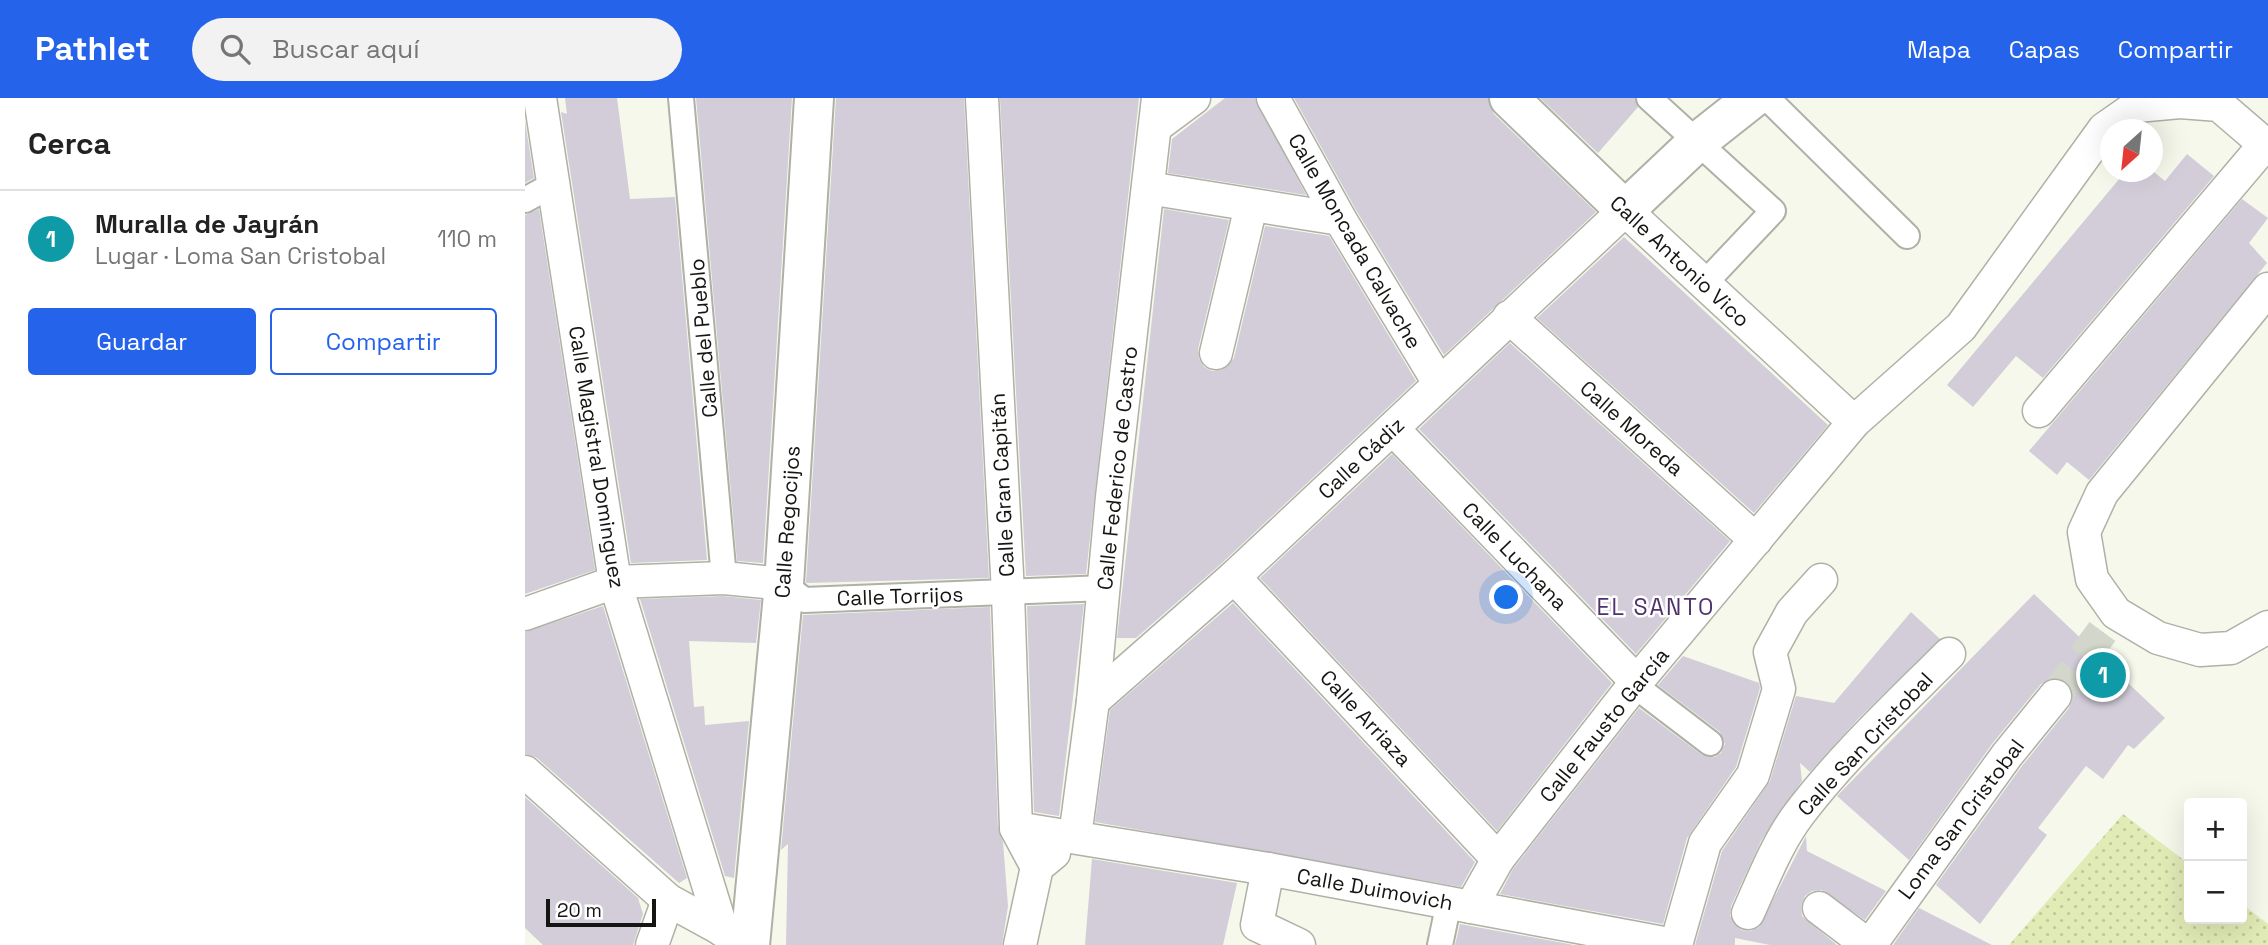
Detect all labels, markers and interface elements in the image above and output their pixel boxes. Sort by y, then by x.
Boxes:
search box [192,18,682,81]
text: Pathlet [35,28,150,70]
icon: search [216,30,254,68]
text: Buscar aquí [272,32,420,66]
text: Mapa [1907,34,1971,65]
text: Capas [2009,34,2080,65]
text: Compartir [2118,34,2233,65]
north arrow [2100,119,2163,182]
text: Cerca [28,124,111,163]
street label: Calle Moncada Calvache [1282,128,1428,354]
street label: Calle Antonio Vico [1605,189,1755,333]
text: Muralla de Jayrán [95,207,319,241]
text: 1 [46,224,56,254]
text: 110 m [437,224,497,254]
text: Lugar · Loma San Cristobal [95,241,386,271]
street label: Calle del Pueblo [683,257,723,419]
button: Guardar [28,308,256,375]
button: Compartir [270,308,497,375]
street label: Calle Magistral Dominguez [563,324,631,590]
street label: Calle Federico de Castro [1091,345,1143,591]
street label: Calle Moreda [1575,374,1689,482]
street label: Calle Gran Capitán [984,392,1020,578]
street label: Calle Cádiz [1312,411,1410,505]
street label: Calle Regocijos [768,445,806,599]
street label: Calle Luchana [1457,496,1573,616]
street label: Calle Torrijos [836,580,964,612]
your location [1489,580,1523,614]
district label: EL SANTO [1597,592,1715,622]
street label: Calle Fausto García [1533,642,1675,808]
pin: 1 [2080,649,2126,701]
street label: Calle Arriaza [1314,664,1418,772]
street label: Calle San Cristobal [1791,666,1939,822]
street label: Loma San Cristobal [1892,734,2030,904]
map controls [2184,798,2247,924]
button: + [2184,798,2247,861]
button: − [2184,861,2247,924]
street label: Calle Duimovich [1295,862,1455,916]
scale bar [546,896,656,928]
text: 20 m [557,898,602,923]

